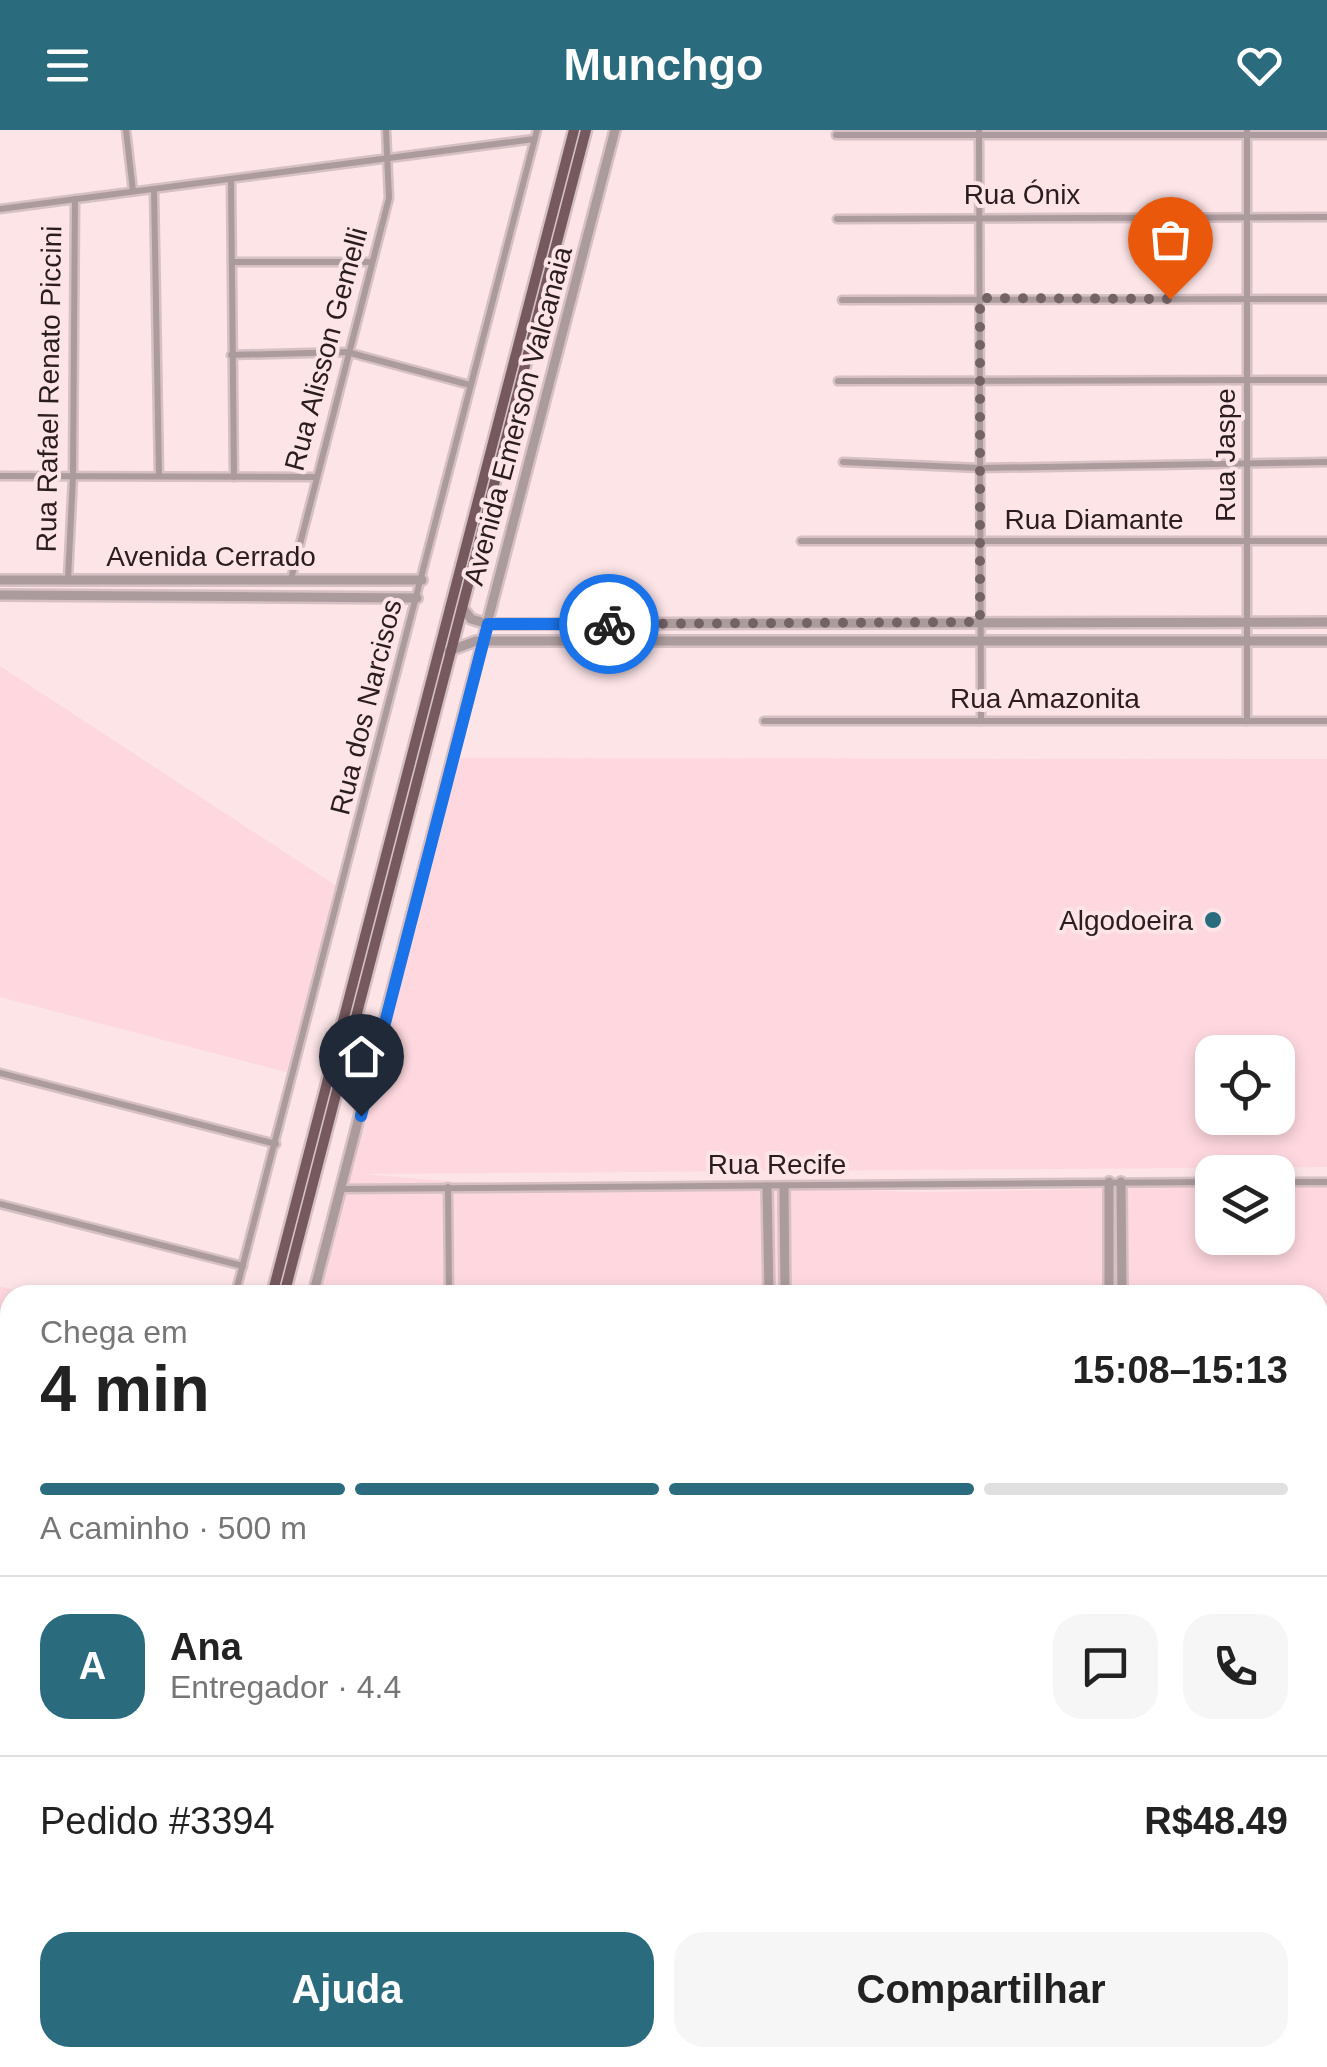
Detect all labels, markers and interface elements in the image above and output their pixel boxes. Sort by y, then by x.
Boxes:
icon: menu [40,38,95,93]
icon: heart [1232,38,1287,93]
text: Munchgo [564,39,763,90]
street label: Rua Ónix [964,179,1080,210]
pin [1128,197,1213,300]
icon: bag [1143,212,1198,267]
street label: Rua Alisson Gemelli [279,224,373,474]
street label: Rua Rafael Renato Piccini [31,225,67,553]
street label: Avenida Emerson Valcanaia [458,243,578,589]
street label: Rua Jaspe [1210,388,1241,522]
street label: Rua Diamante [1005,504,1183,535]
street label: Avenida Cerrado [106,541,316,572]
courier [559,574,659,674]
street label: Rua dos Narcisos [324,596,408,818]
icon: bike [582,597,637,652]
street label: Rua Amazonita [950,683,1140,714]
place label: Algodoeira [1059,905,1193,936]
marker: Algodoeira [1202,909,1224,931]
pin [319,1014,404,1117]
icon: home [334,1029,389,1084]
map controls [1195,1035,1295,1255]
button: locate [1195,1035,1295,1135]
street label: Rua Recife [708,1149,846,1180]
button: layers [1195,1155,1295,1255]
text: Chega em [40,1314,188,1350]
text: 15:08–15:13 [1072,1349,1288,1391]
text: 4 min [40,1352,210,1425]
text: A caminho · 500 m [40,1510,307,1546]
button: chat [1053,1614,1158,1719]
button: phone [1183,1614,1288,1719]
text: Ana [170,1626,242,1668]
text: A [79,1645,106,1687]
text: Entregador · 4.4 [170,1669,401,1705]
text: Pedido #3394 [40,1800,275,1842]
text: R$48.49 [1144,1800,1288,1842]
button: Ajuda [40,1932,654,2047]
button: Compartilhar [674,1932,1288,2047]

